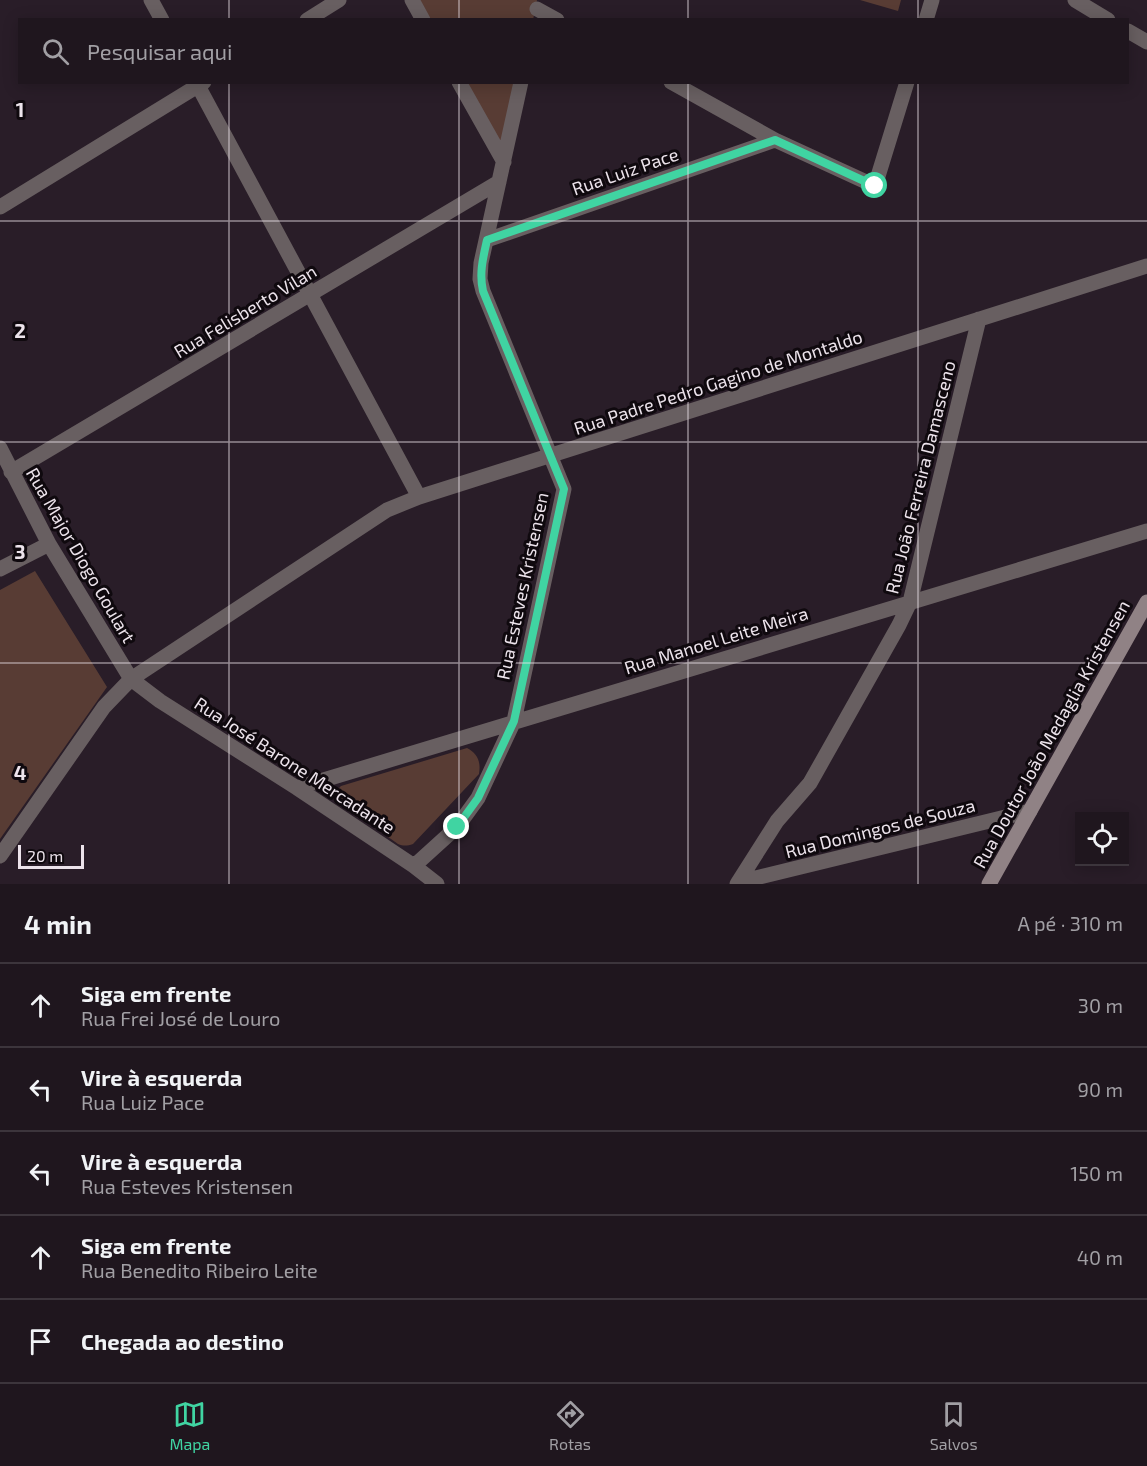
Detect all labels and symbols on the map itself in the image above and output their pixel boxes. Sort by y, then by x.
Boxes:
text: 1 [16,97,24,121]
street label: Rua Luiz Pace [569,142,681,200]
route start [861,172,887,198]
street label: Rua Felisberto Vilan [170,260,320,362]
text: 2 [14,318,26,342]
street label: Rua Padre Pedro Gagino de Montaldo [571,325,865,439]
street label: Rua João Ferreira Damasceno [880,358,960,596]
street label: Rua Major Diogo Goulart [22,464,140,647]
street label: Rua Esteves Kristensen [491,490,553,682]
text: 3 [14,539,26,563]
street label: Rua Doutor João Medaglia Kristensen [968,596,1134,872]
street label: Rua Manoel Leite Meira [621,602,811,678]
street label: Rua José Barone Mercadante [191,692,399,838]
text: 4 [14,760,27,784]
street label: Rua Domingos de Souza [783,794,977,862]
route end [443,813,469,839]
scale bar [18,842,84,870]

